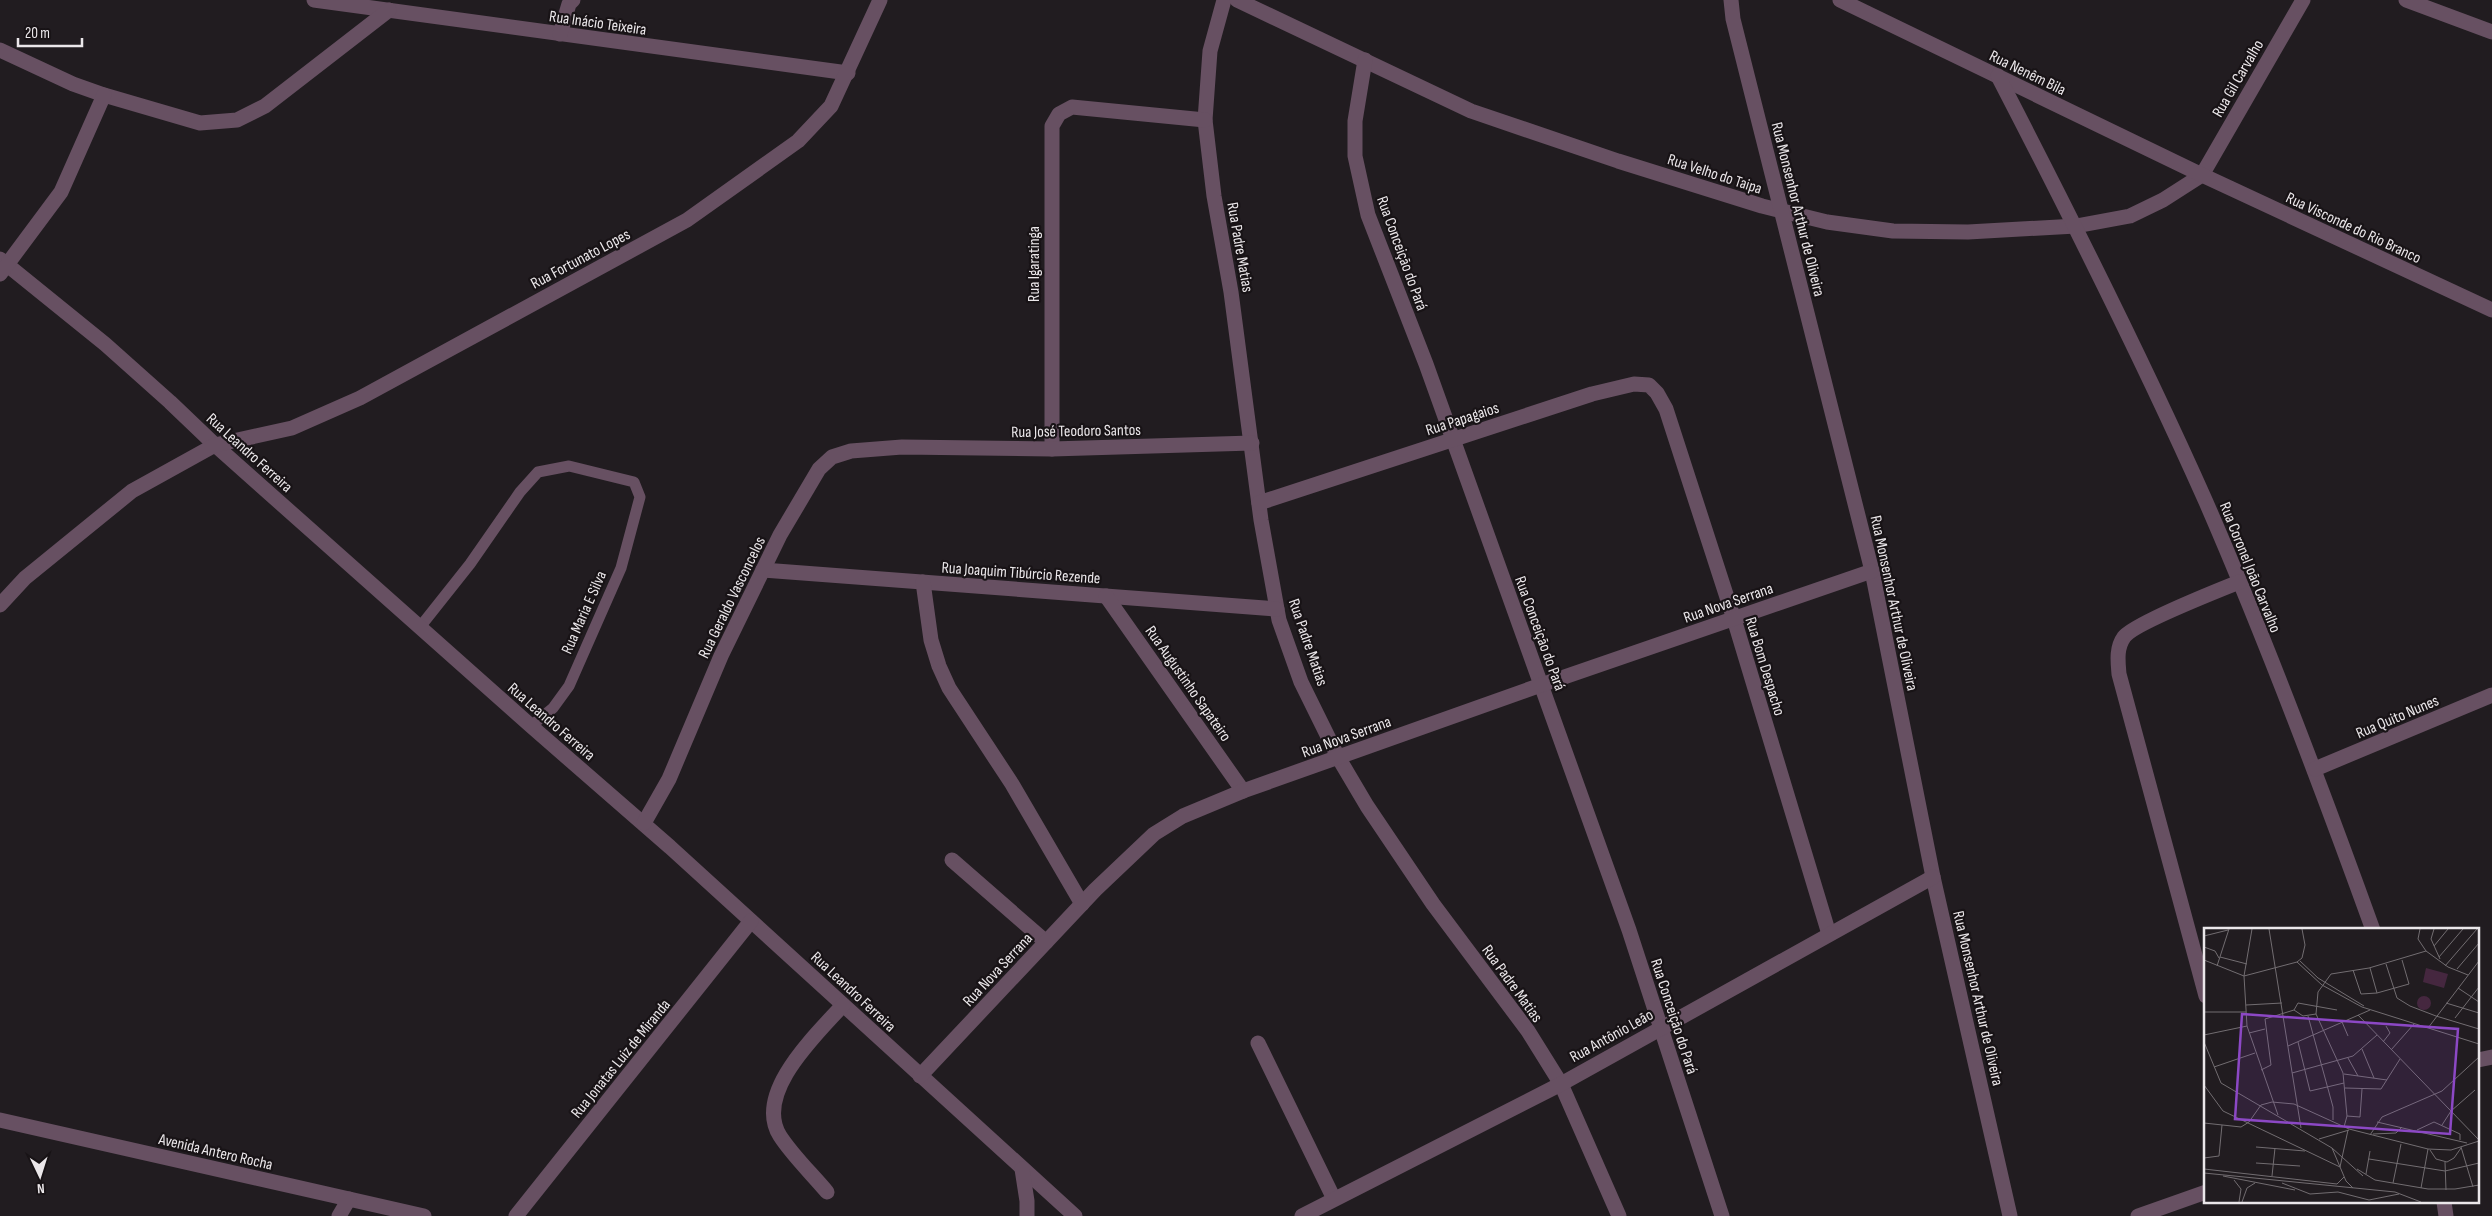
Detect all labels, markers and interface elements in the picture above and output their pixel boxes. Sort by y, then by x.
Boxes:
street label: Rua Inácio Teixeira [548,7,648,40]
scale bar [18,15,81,47]
text: 20 m [25,24,50,43]
street label: Rua Gil Carvalho [2209,37,2268,121]
street label: Rua Nenêm Bila [1986,47,2069,100]
street label: Rua Monsenhor Arthur de Oliveira [1767,120,1828,298]
street label: Rua Velho do Taipa [1665,150,1764,199]
street label: Rua Visconde do Rio Branco [2283,189,2424,268]
street label: Rua Conceição do Pará [1372,194,1431,313]
street label: Rua Padre Matias [1222,201,1257,294]
street label: Rua Fortunato Lopes [528,225,634,293]
street label: Rua Igaratinga [1025,226,1044,302]
street label: Rua Papagaios [1423,399,1502,440]
street label: Rua Leandro Ferreira [202,409,296,497]
street label: Rua José Teodoro Santos [1011,421,1141,442]
street label: Rua Coronel João Carvalho [2215,500,2284,636]
street label: Rua Monsenhor Arthur de Oliveira [1866,514,1921,693]
street label: Rua Geraldo Vasconcelos [695,533,770,662]
street label: Rua Joaquim Tibúrcio Rezende [941,558,1101,589]
street label: Rua Maria E Silva [558,568,611,657]
street label: Rua Conceição do Pará [1510,574,1569,693]
street label: Rua Nova Serrana [1681,579,1776,628]
street label: Rua Padre Matias [1284,596,1331,689]
street label: Rua Bom Despacho [1741,615,1789,718]
street label: Rua Augustinho Sapateiro [1141,622,1235,745]
street label: Rua Leandro Ferreira [504,679,598,765]
street label: Rua Quito Nunes [2353,691,2442,743]
street label: Rua Nova Serrana [1299,712,1394,762]
street label: Rua Monsenhor Arthur de Oliveira [1948,909,2007,1088]
inset map [2204,928,2480,1204]
street label: Rua Nova Serrana [959,929,1037,1011]
street label: Rua Padre Matias [1477,942,1546,1026]
street label: Rua Leandro Ferreira [807,948,899,1036]
street label: Rua Conceição do Pará [1646,956,1701,1077]
street label: Rua Jonatas Luiz de Miranda [567,996,675,1122]
street label: Rua Antônio Leão [1567,1006,1657,1067]
street label: Avenida Antero Rocha [156,1130,275,1175]
north arrow [15,1151,65,1201]
text: N [37,1180,45,1197]

